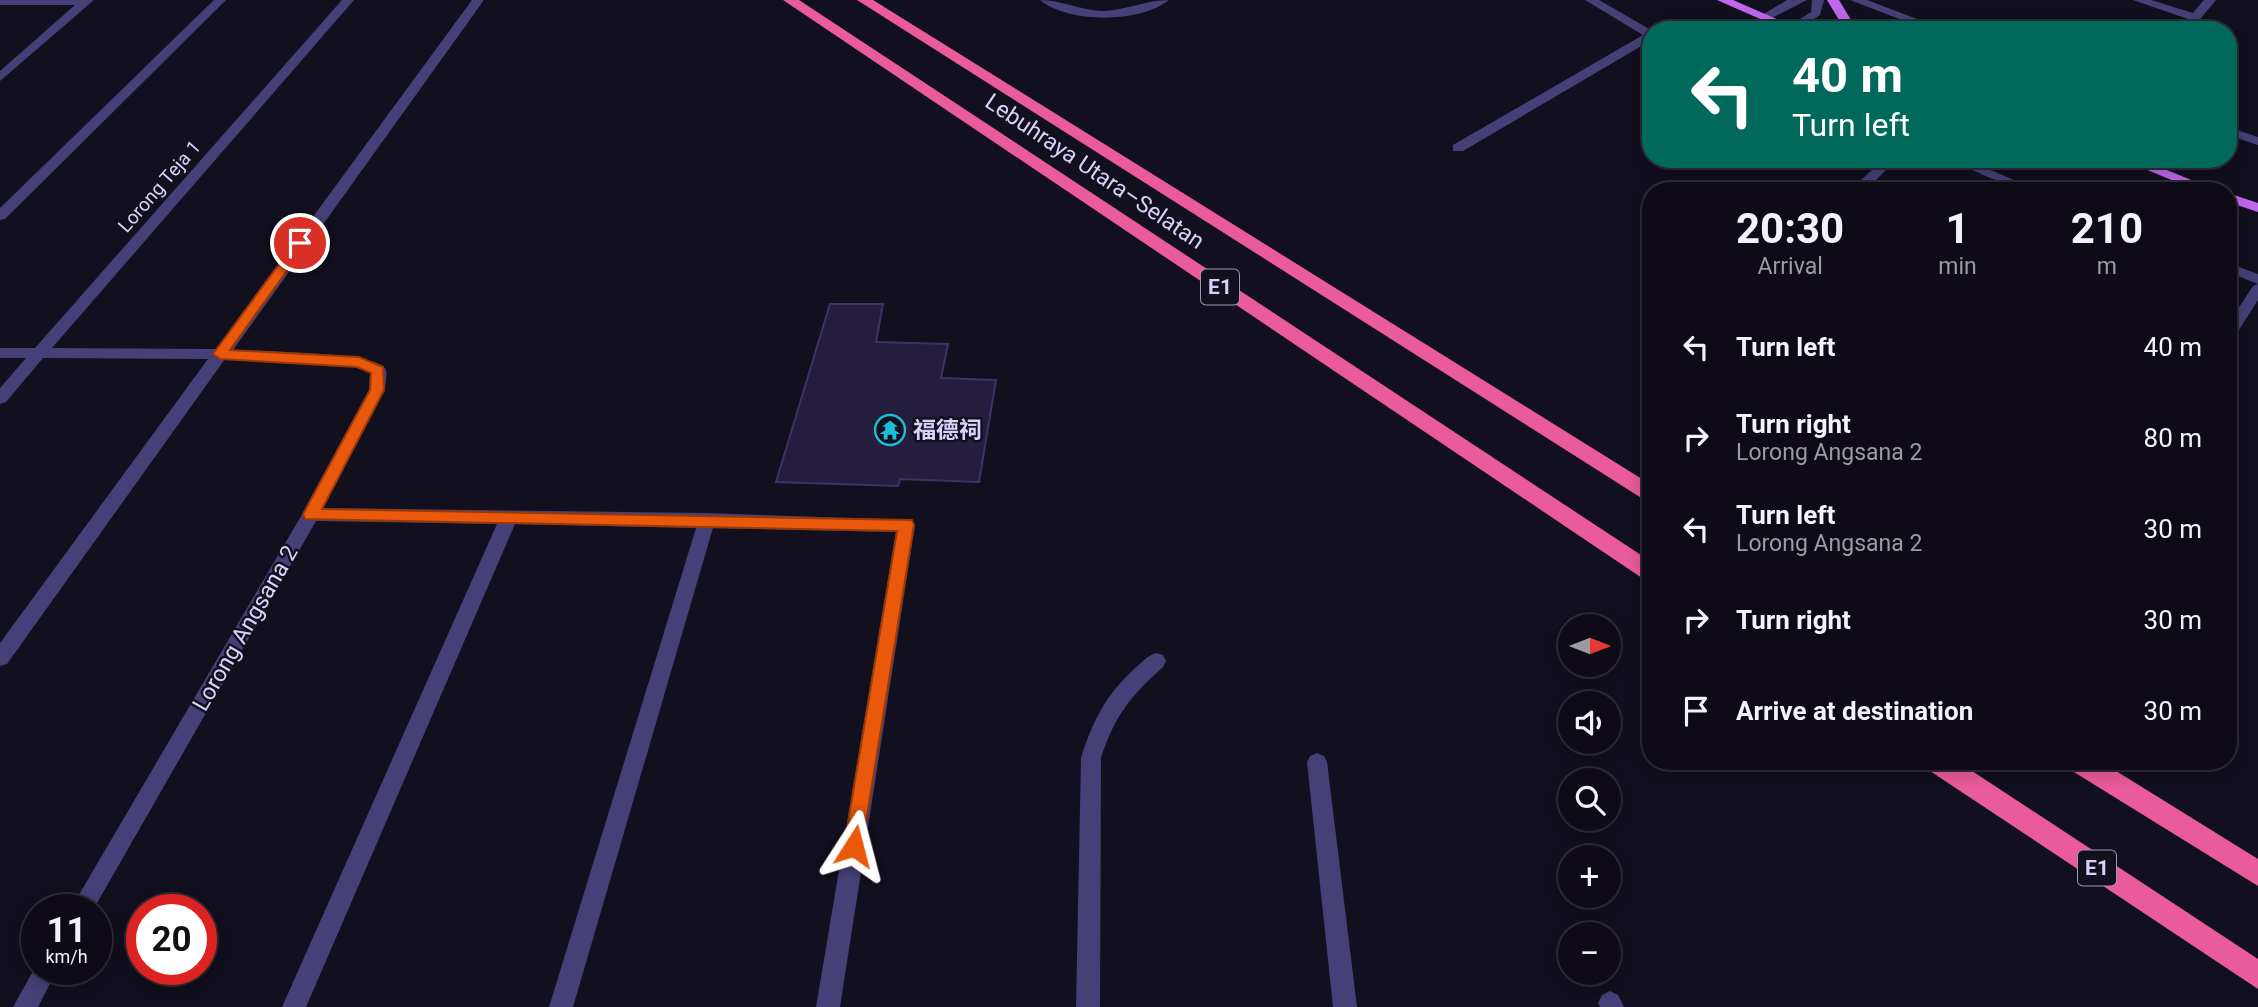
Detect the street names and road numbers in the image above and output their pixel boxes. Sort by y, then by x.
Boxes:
street label: Lebuhraya Utara–Selatan [980,88,1209,255]
street label: Lorong Teja 1 [113,136,206,237]
road number: E1 [1201,270,1239,304]
street label: Lorong Angsana 2 [187,541,304,716]
road number: E1 [2078,850,2116,886]

